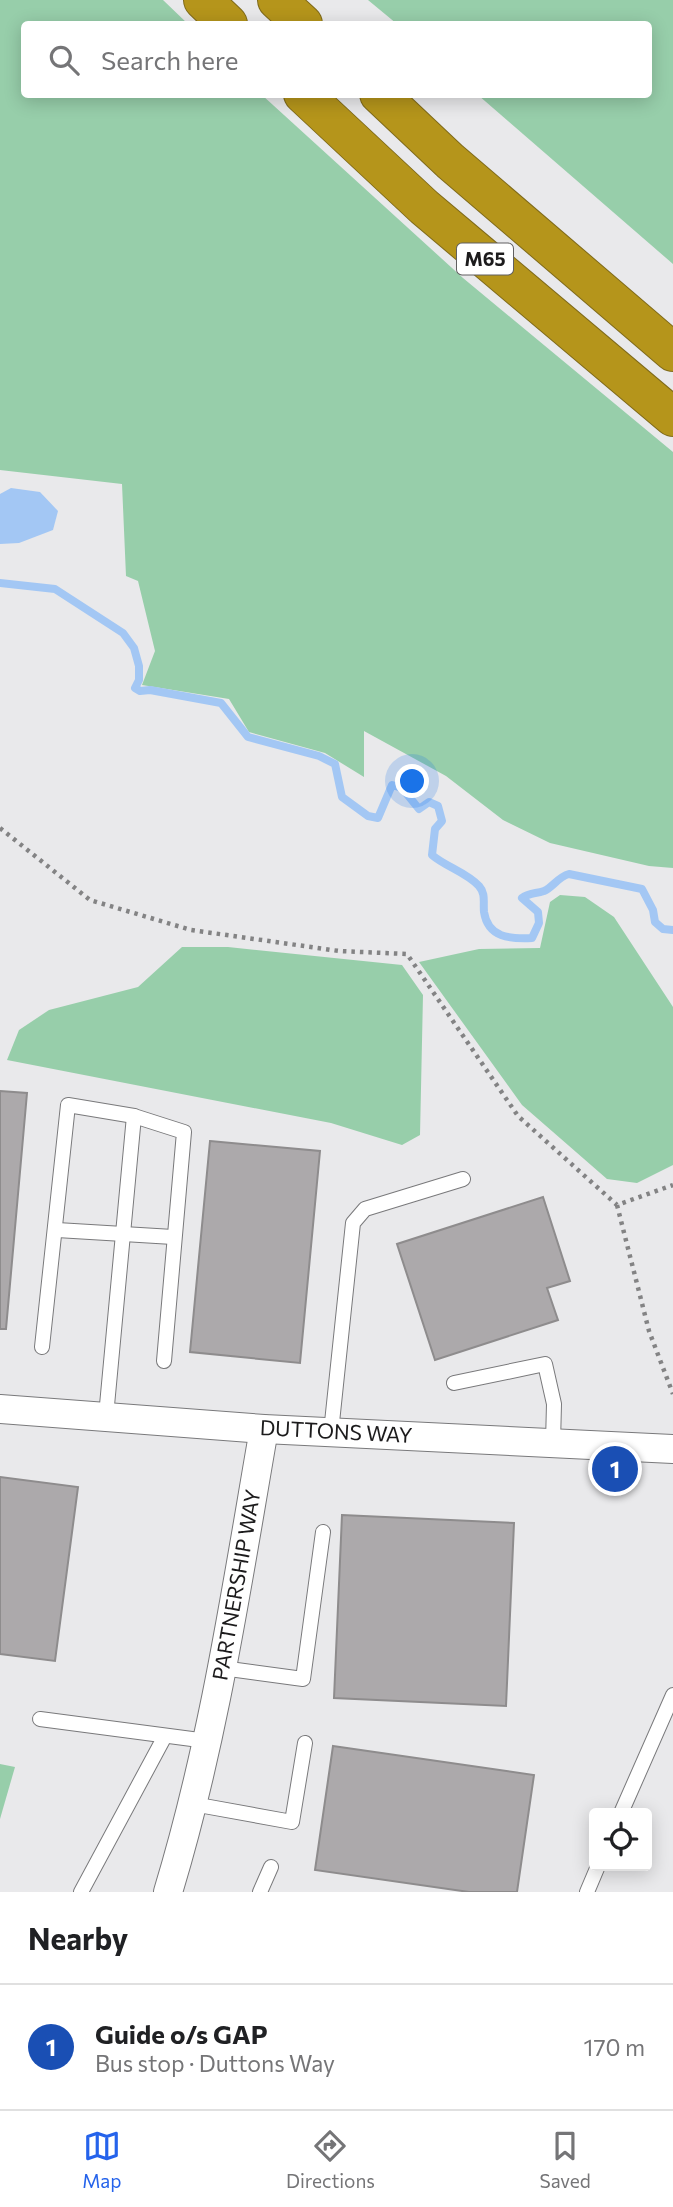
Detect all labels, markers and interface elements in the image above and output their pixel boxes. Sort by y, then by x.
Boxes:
search box [21,21,652,98]
icon: search [45,41,83,79]
text: Search here [101,44,239,75]
road number: M65 [457,244,513,274]
your location [395,764,429,798]
street label: DUTTONS WAY [259,1414,413,1447]
pin: 1 [592,1443,638,1495]
street label: PARTNERSHIP WAY [206,1487,265,1682]
map controls [589,1808,652,1871]
button: locate [589,1808,652,1871]
text: Nearby [28,1919,128,1956]
text: Guide o/s GAP [95,2018,268,2049]
text: 1 [46,2033,56,2061]
text: 170 m [584,2033,645,2061]
text: Bus stop · Duttons Way [95,2049,335,2077]
tab: Map [82,2127,121,2192]
tab: Directions [286,2127,375,2192]
tab: Saved [539,2127,591,2192]

